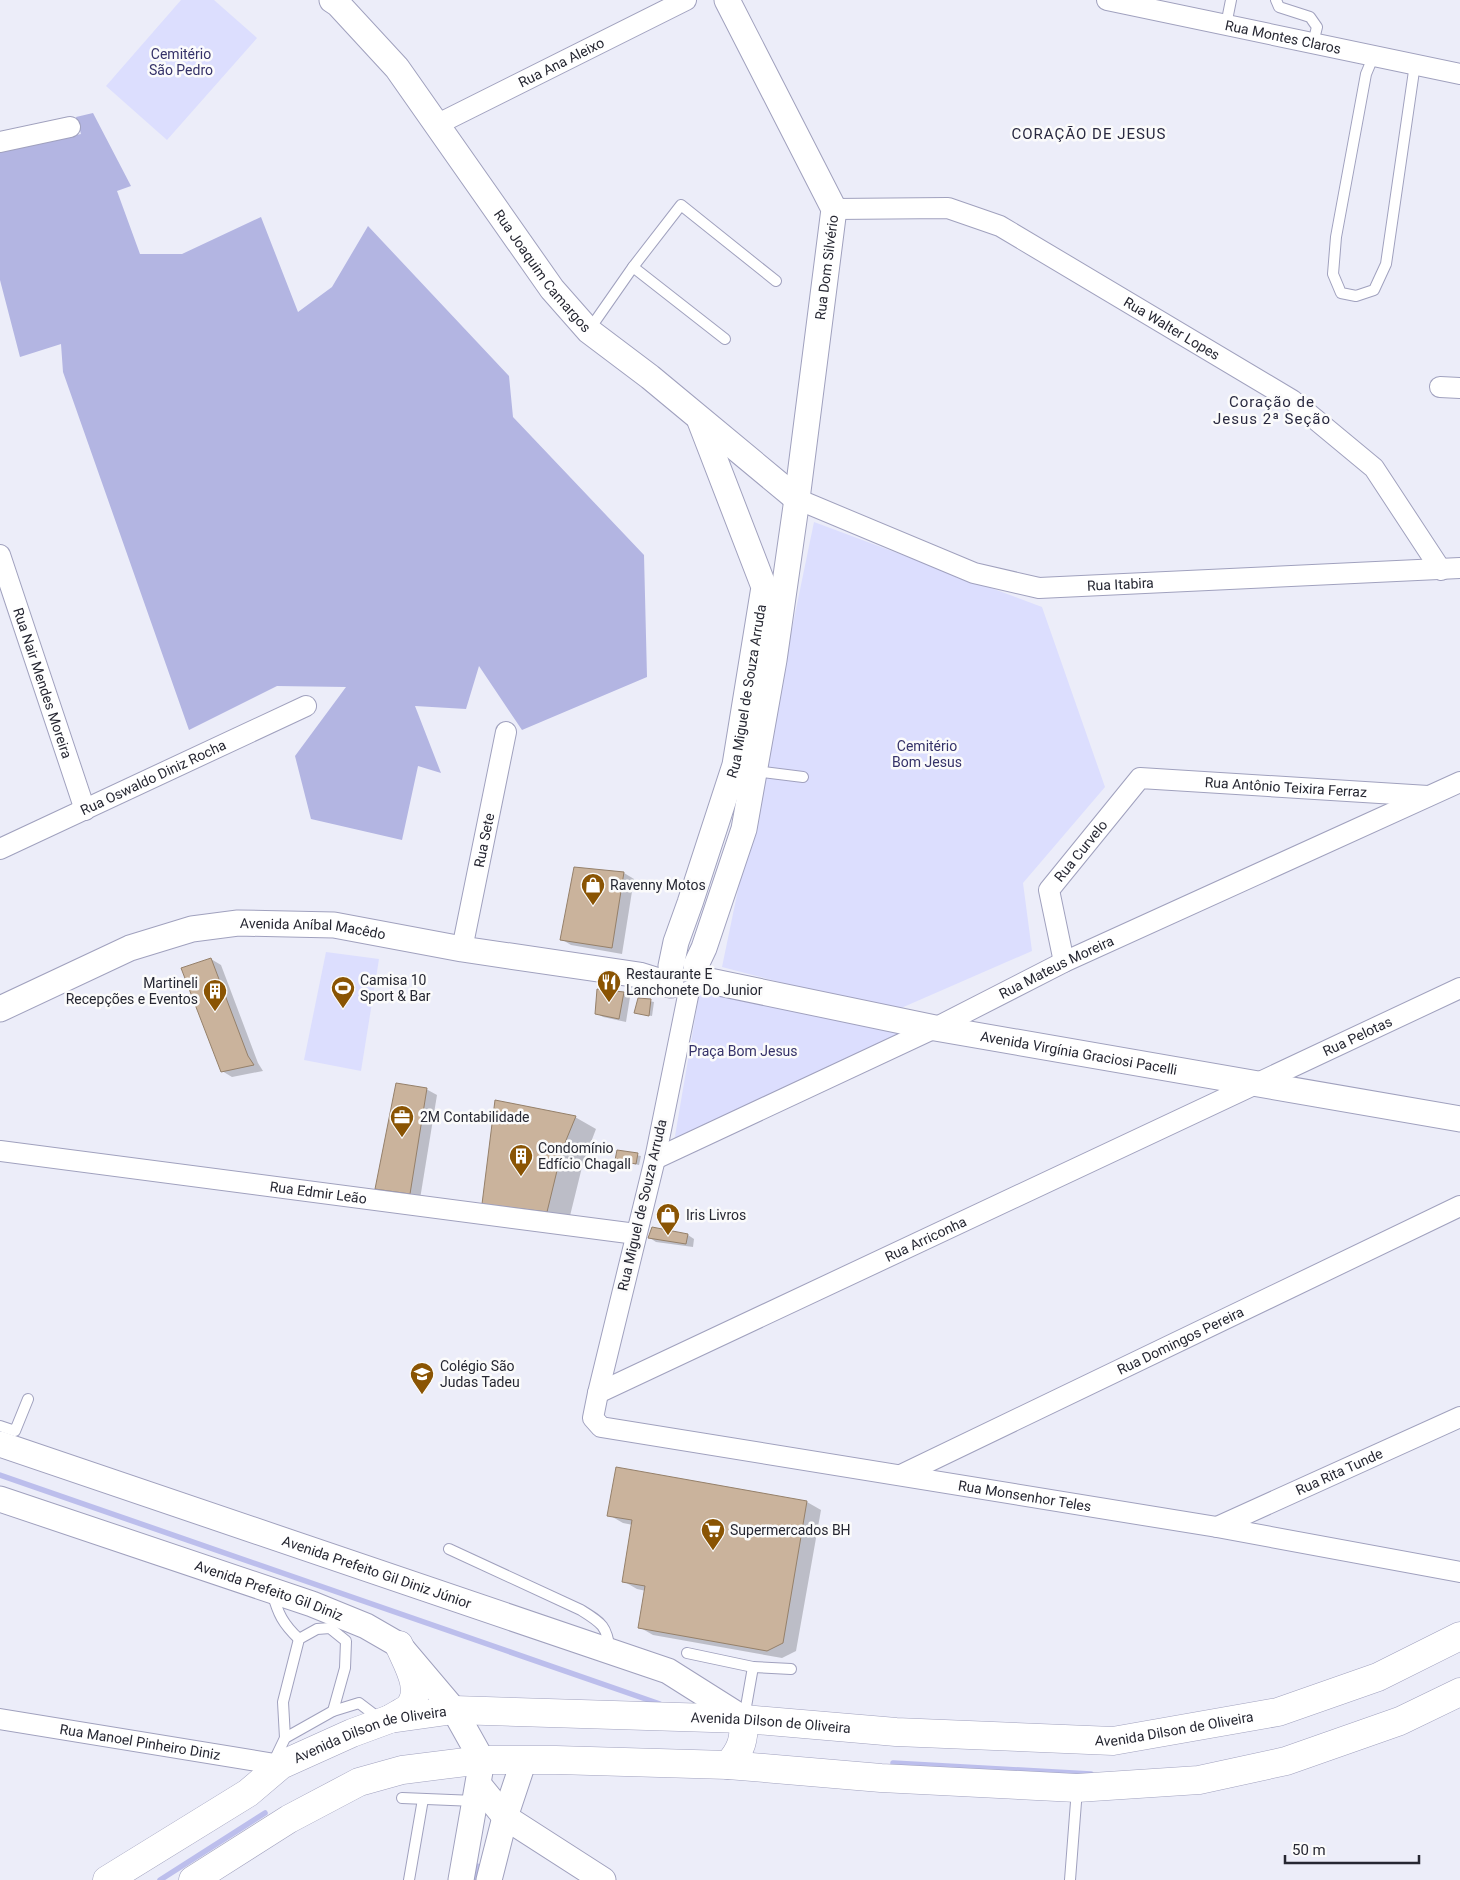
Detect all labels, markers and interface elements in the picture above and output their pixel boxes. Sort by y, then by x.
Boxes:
street label: Rua Montes Claros [1224,17,1343,57]
street label: Rua Ana Aleixo [516,34,607,90]
park label: Cemitério São Pedro [149,46,213,78]
district label: CORAÇÃO DE JESUS [1012,125,1166,143]
street label: Rua Joaquim Camargos [491,206,594,335]
street label: Rua Dom Silvério [812,214,841,321]
street label: Rua Walter Lopes [1121,294,1223,363]
district label: Coração de Jesus 2ª Seção [1213,393,1331,428]
street label: Rua Itabira [1087,575,1154,594]
street label: Rua Miguel de Souza Arruda [723,603,769,780]
street label: Rua Nair Mendes Moreira [10,606,75,761]
street label: Rua Oswaldo Diniz Rocha [78,737,228,818]
park label: Cemitério Bom Jesus [892,738,962,770]
street label: Rua Antônio Teixira Ferraz [1204,774,1367,800]
street label: Rua Sete [471,812,497,869]
street label: Rua Curvelo [1051,817,1111,885]
shop icon: Ravenny Motos [580,872,606,906]
place label: Ravenny Motos [610,877,706,893]
street label: Avenida Aníbal Macêdo [240,915,387,943]
street label: Rua Mateus Moreira [996,932,1116,1002]
place label: Restaurante E Lanchonete Do Junior [626,966,763,998]
restaurant icon: Restaurante E Lanchonete Do Junior [596,969,622,1003]
place label: Camisa 10 Sport & Bar [360,972,431,1004]
place label: Martineli Recepções e Eventos [66,975,198,1007]
sports icon: Camisa 10 Sport & Bar [330,975,356,1009]
building icon: Martineli Recepções e Eventos [202,978,228,1012]
street label: Rua Pelotas [1320,1013,1394,1059]
street label: Avenida Virgínia Graciosi Pacelli [979,1028,1178,1078]
park label: Praça Bom Jesus [688,1043,798,1059]
office icon: 2M Contabilidade [389,1104,415,1138]
place label: 2M Contabilidade [420,1109,530,1125]
street label: Rua Miguel de Souza Arruda [614,1118,670,1292]
place label: Condomínio Edfício Chagall [538,1140,631,1172]
building icon: Condomínio Edfício Chagall [508,1143,534,1177]
street label: Rua Edmir Leão [269,1178,368,1207]
shop icon: Iris Livros [655,1202,681,1236]
place label: Iris Livros [686,1207,746,1223]
street label: Rua Arriconha [882,1213,969,1265]
street label: Rua Domingos Pereira [1115,1303,1246,1378]
place label: Colégio São Judas Tadeu [440,1358,520,1390]
school or university icon: Colégio São Judas Tadeu [409,1361,435,1395]
street label: Rua Rita Tunde [1293,1445,1385,1498]
street label: Rua Monsenhor Teles [957,1477,1092,1514]
supermarket icon: Supermercados BH [700,1517,726,1551]
place label: Supermercados BH [730,1522,851,1538]
street label: Avenida Prefeito Gil Diniz Júnior [280,1532,474,1612]
street label: Avenida Prefeito Gil Diniz [193,1557,345,1624]
street label: Avenida Dilson de Oliveira [291,1703,447,1766]
street label: Avenida Dilson de Oliveira [1095,1708,1255,1749]
street label: Avenida Dilson de Oliveira [690,1709,851,1736]
street label: Rua Manoel Pinheiro Diniz [59,1721,222,1763]
scale bar [1285,1832,1419,1864]
text: 50 m [1292,1841,1326,1859]

